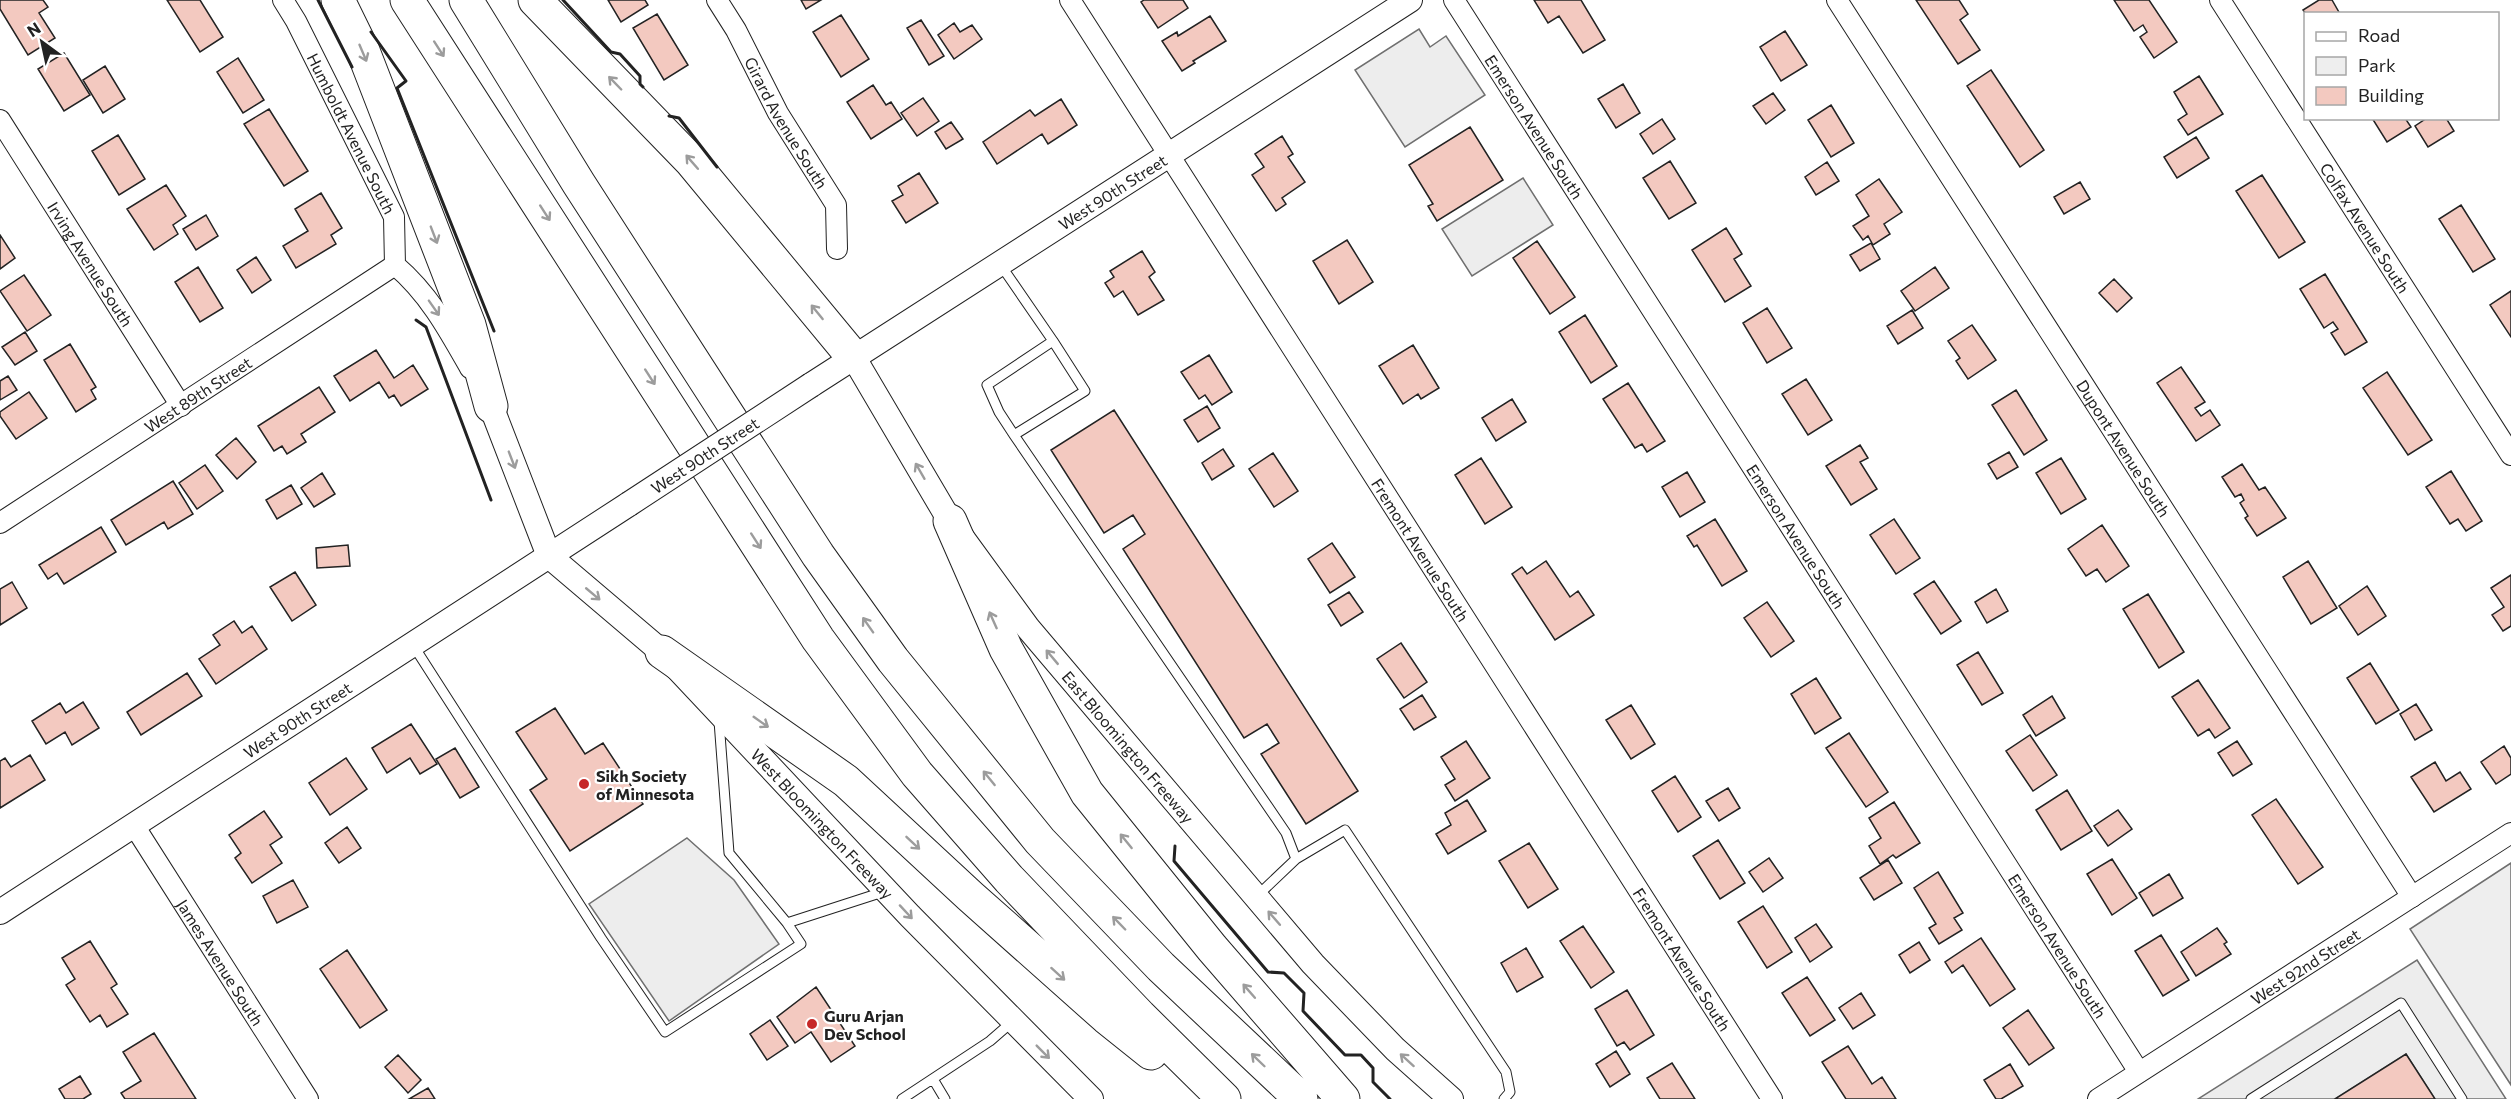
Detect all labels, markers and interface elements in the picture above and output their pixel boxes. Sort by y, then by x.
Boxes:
north arrow [12,12,72,72]
legend [2304,12,2499,120]
text: N [23,18,44,40]
text: Road [2358,24,2400,46]
one-way arrow [433,40,445,57]
one-way arrow [358,43,369,61]
street label: Humboldt Avenue South [304,50,400,216]
street label: Emerson Avenue South [1482,51,1588,202]
street label: Girard Avenue South [742,53,832,192]
text: Park [2358,54,2396,76]
one-way arrow [608,75,623,90]
text: Building [2358,84,2424,106]
street label: West 90th Street [1055,149,1170,233]
one-way arrow [685,155,699,170]
street label: Colfax Avenue South [2317,159,2414,296]
street label: Irving Avenue South [44,198,138,330]
one-way arrow [539,204,551,221]
one-way arrow [429,225,440,243]
one-way arrow [428,299,440,316]
one-way arrow [811,305,824,321]
street label: West 89th Street [140,352,255,436]
one-way arrow [644,368,656,385]
street label: Dupont Avenue South [2073,376,2175,520]
street label: West 90th Street [647,412,762,497]
one-way arrow [507,451,518,469]
street label: Emerson Avenue South [1743,460,1849,612]
one-way arrow [914,463,926,480]
street label: Fremont Avenue South [1368,474,1474,625]
one-way arrow [750,532,762,549]
one-way arrow [585,587,601,600]
one-way arrow [987,612,998,630]
one-way arrow [862,617,874,634]
one-way arrow [1046,649,1059,665]
street label: East Bloomington Freeway [1059,667,1198,826]
street label: West 90th Street [239,677,355,761]
one-way arrow [752,716,769,728]
street label: West Bloomington Freeway [748,744,898,902]
place label: Sikh Society of Minnesota [596,766,694,803]
one-way arrow [982,771,996,786]
marker: Sikh Society of Minnesota [577,777,591,791]
one-way arrow [1119,833,1132,849]
one-way arrow [905,836,920,850]
street label: Emerson Avenue South [2005,870,2111,1021]
street label: Fremont Avenue South [1630,884,1735,1034]
street label: James Avenue South [174,895,268,1029]
one-way arrow [899,904,913,919]
one-way arrow [1267,911,1281,926]
one-way arrow [1112,915,1126,930]
street label: West 92nd Street [2247,923,2363,1008]
one-way arrow [1050,967,1065,981]
one-way arrow [1243,984,1257,1000]
place label: Guru Arjan Dev School [824,1006,906,1043]
marker: Guru Arjan Dev School [805,1017,819,1031]
one-way arrow [1035,1044,1050,1059]
one-way arrow [1251,1052,1266,1067]
one-way arrow [1400,1053,1415,1067]

